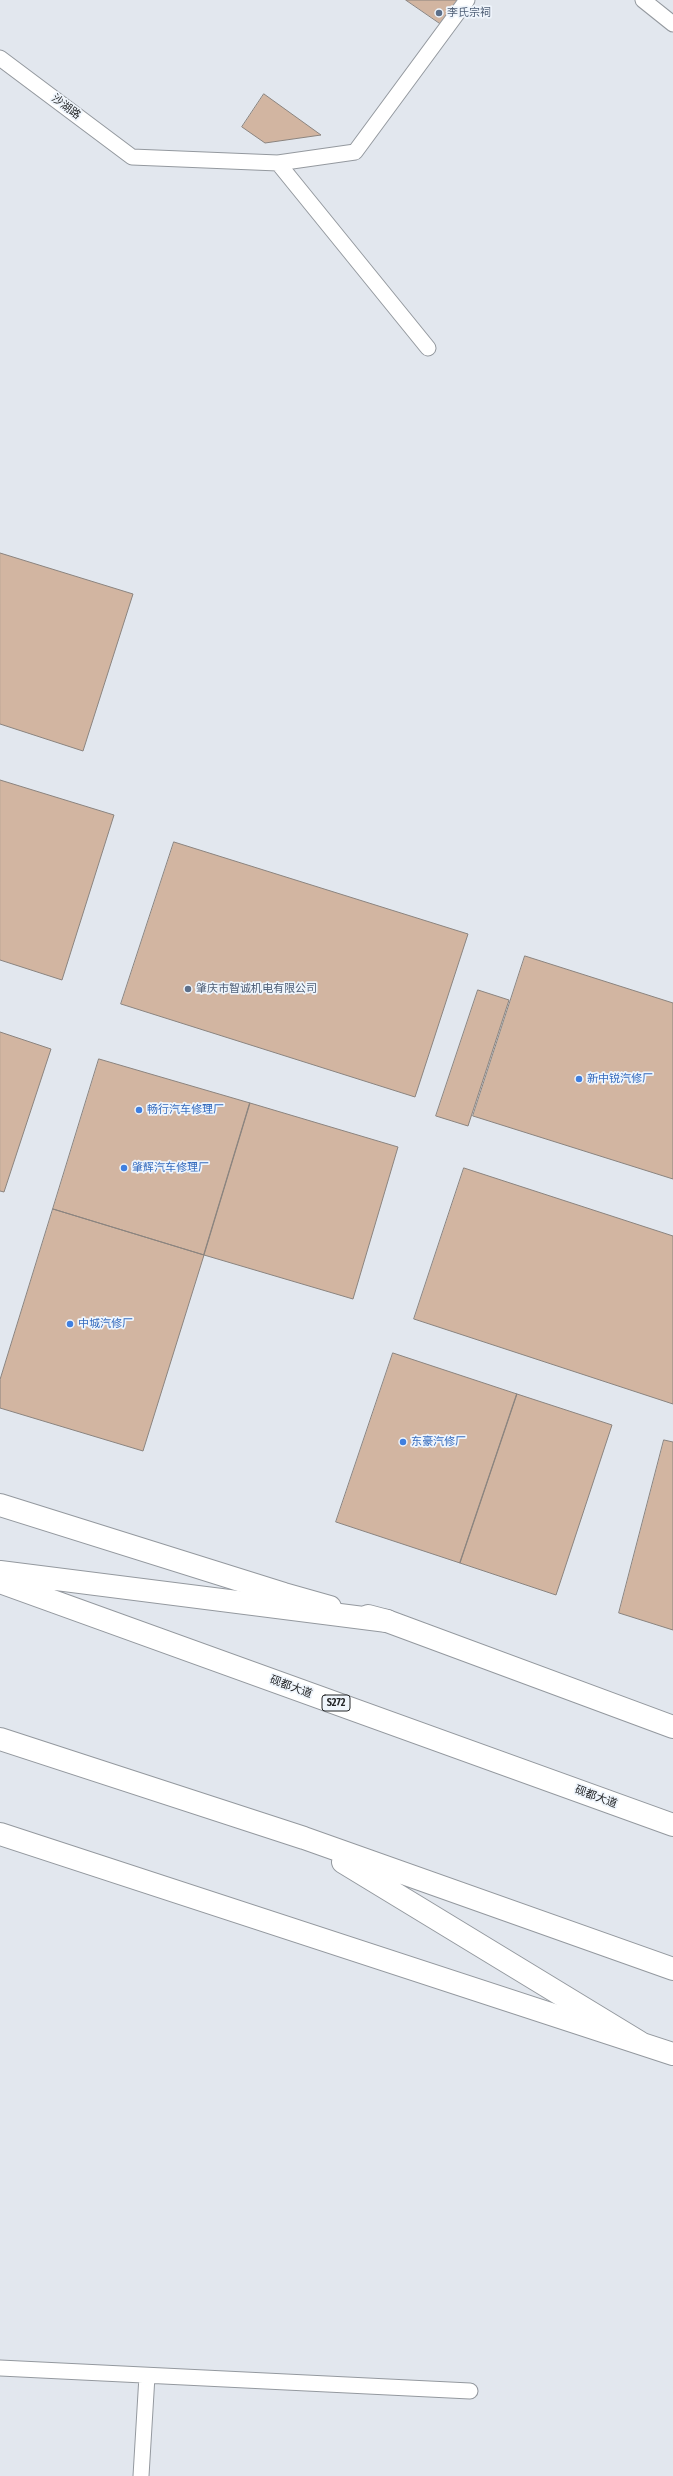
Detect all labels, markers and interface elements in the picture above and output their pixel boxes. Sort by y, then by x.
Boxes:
place label: 李氏宗祠 [447,6,491,20]
marker: 李氏宗祠 [434,8,444,18]
street label: 沙湖路 [49,92,83,122]
place label: 肇庆市智诚机电有限公司 [196,982,317,996]
marker: 肇庆市智诚机电有限公司 [183,984,193,994]
place label: 新中锐汽修厂 [587,1072,653,1086]
marker: 新中锐汽修厂 [574,1074,584,1084]
place label: 畅行汽车修理厂 [147,1103,224,1117]
marker: 畅行汽车修理厂 [134,1105,144,1115]
place label: 肇辉汽车修理厂 [132,1161,209,1175]
marker: 肇辉汽车修理厂 [119,1163,129,1173]
place label: 中城汽修厂 [78,1317,133,1331]
marker: 中城汽修厂 [65,1319,75,1329]
place label: 东豪汽修厂 [411,1435,466,1449]
marker: 东豪汽修厂 [398,1437,408,1447]
street label: 砚都大道 [268,1673,314,1701]
road number: S272 [322,1695,350,1711]
street label: 砚都大道 [573,1783,619,1811]

